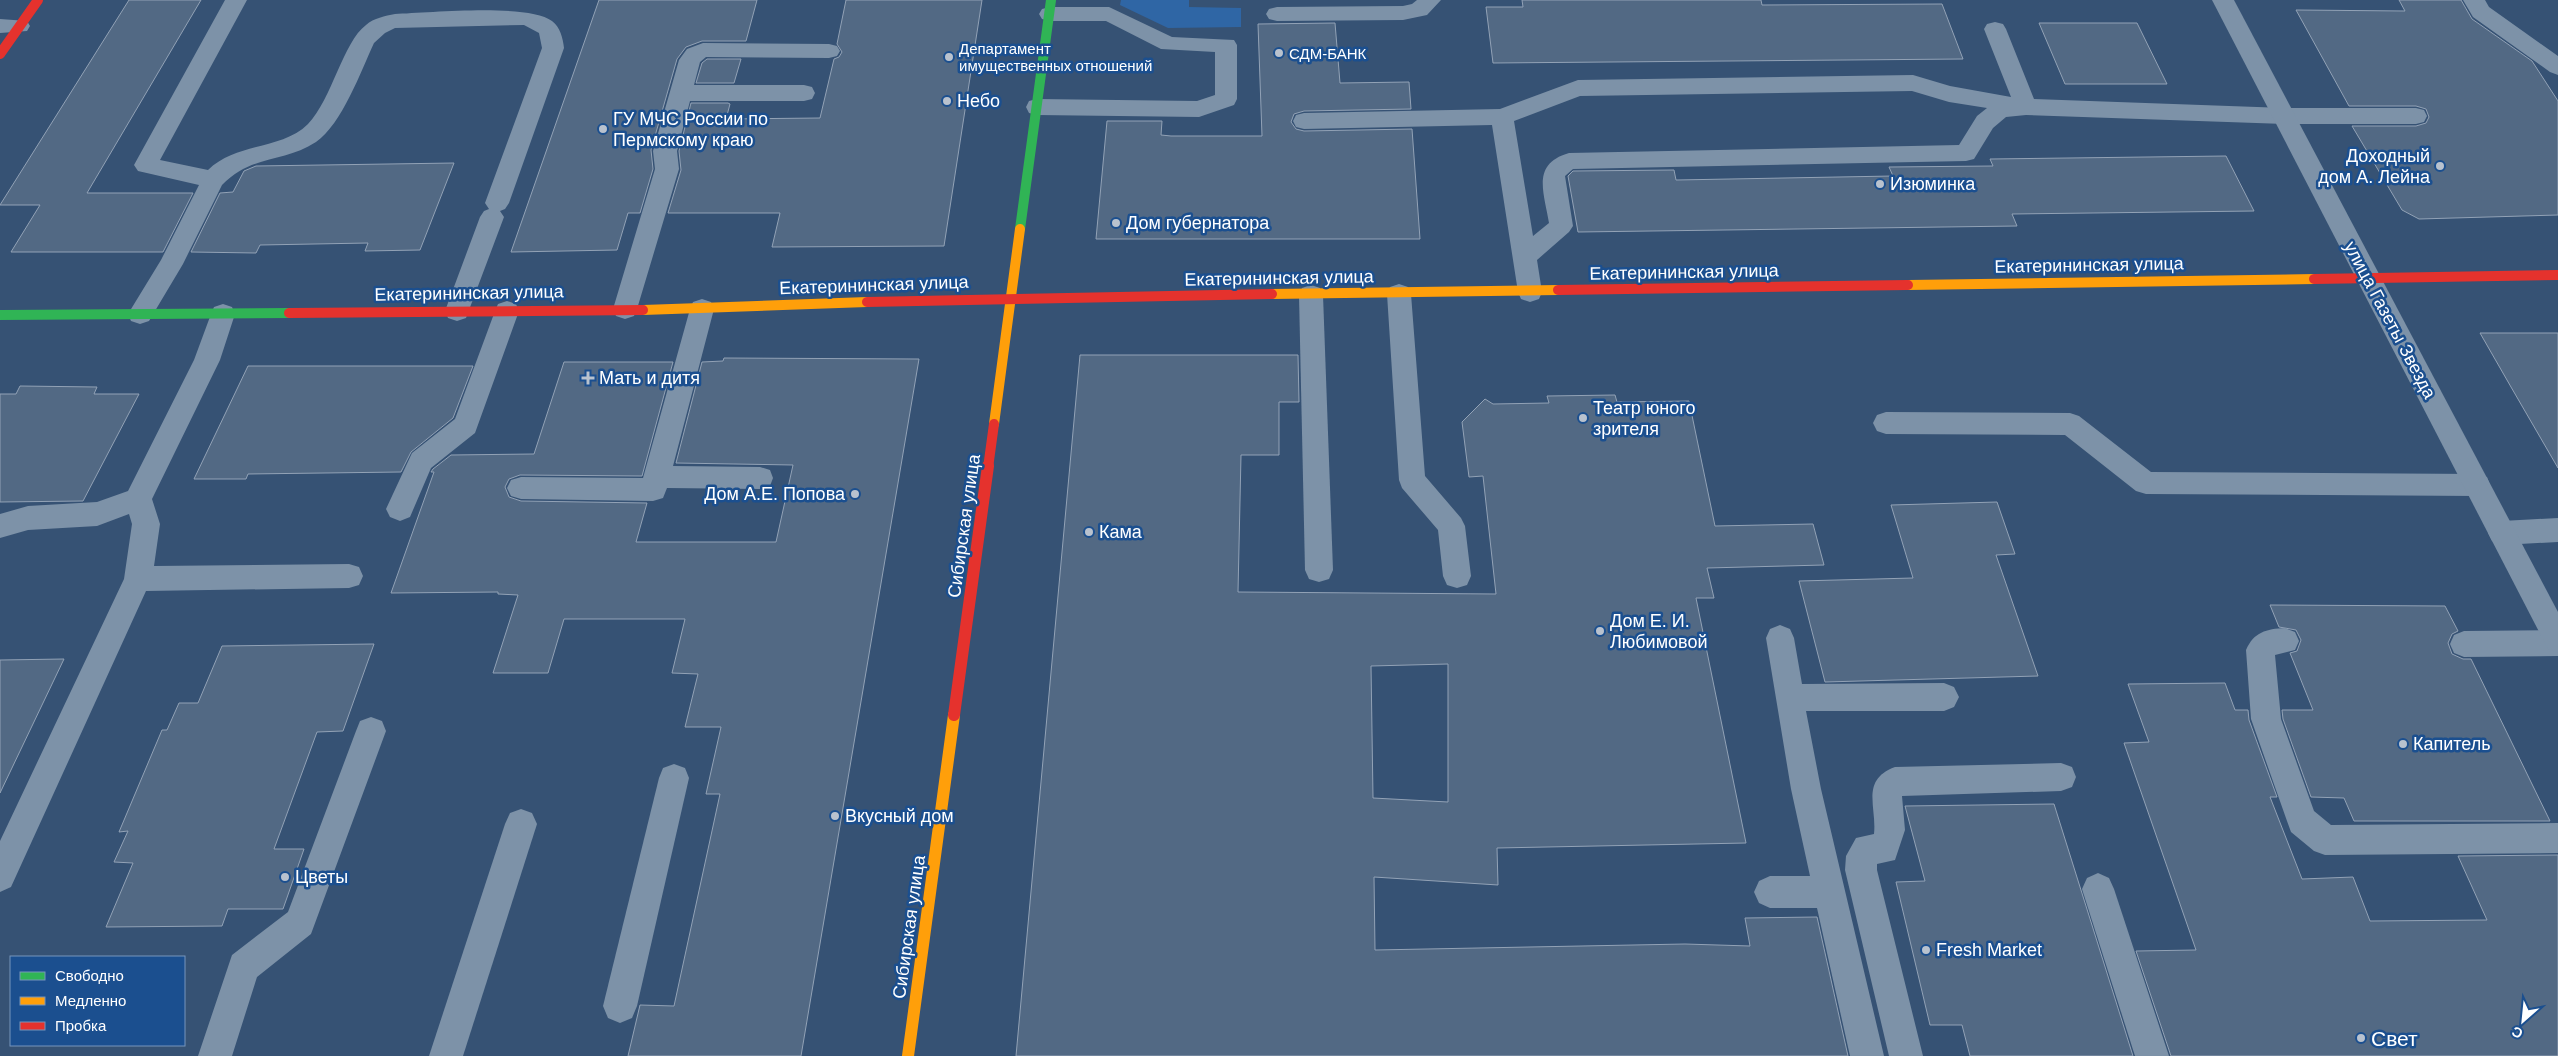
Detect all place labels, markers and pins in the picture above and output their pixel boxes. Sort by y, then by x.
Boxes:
place label: Департамент имущественных отношений [959,40,1152,74]
place label: СДМ-БАНК [1289,45,1367,62]
marker: СДМ-БАНК [1273,47,1285,59]
marker: Департамент имущественных отношений [943,51,955,63]
place label: Небо [957,91,1000,111]
marker: Небо [941,95,953,107]
place label: ГУ МЧС России по Пермскому краю [613,109,768,150]
marker: ГУ МЧС России по Пермскому краю [597,123,609,135]
place label: Доходный дом А. Лейна [2318,146,2431,187]
marker: Доходный дом А. Лейна [2434,160,2446,172]
place label: Изюминка [1890,174,1976,194]
marker: Изюминка [1874,178,1886,190]
place label: Дом губернатора [1126,213,1270,233]
marker: Дом губернатора [1110,217,1122,229]
place label: Мать и дитя [599,368,700,388]
marker: Мать и дитя [581,371,595,385]
place label: Театр юного зрителя [1593,398,1696,439]
marker: Театр юного зрителя [1577,412,1589,424]
place label: Дом А.Е. Попова [704,484,846,504]
marker: Дом А.Е. Попова [849,488,861,500]
place label: Кама [1099,522,1143,542]
marker: Кама [1083,526,1095,538]
place label: Дом Е. И. Любимовой [1610,611,1708,652]
marker: Дом Е. И. Любимовой [1594,625,1606,637]
place label: Капитель [2413,734,2491,754]
marker: Капитель [2397,738,2409,750]
place label: Вкусный дом [845,806,954,826]
marker: Вкусный дом [829,810,841,822]
place label: Цветы [295,867,348,887]
marker: Цветы [279,871,291,883]
place label: Fresh Market [1936,940,2042,960]
marker: Fresh Market [1920,944,1932,956]
place label: Свет [2371,1027,2418,1050]
marker: Свет [2355,1032,2367,1044]

